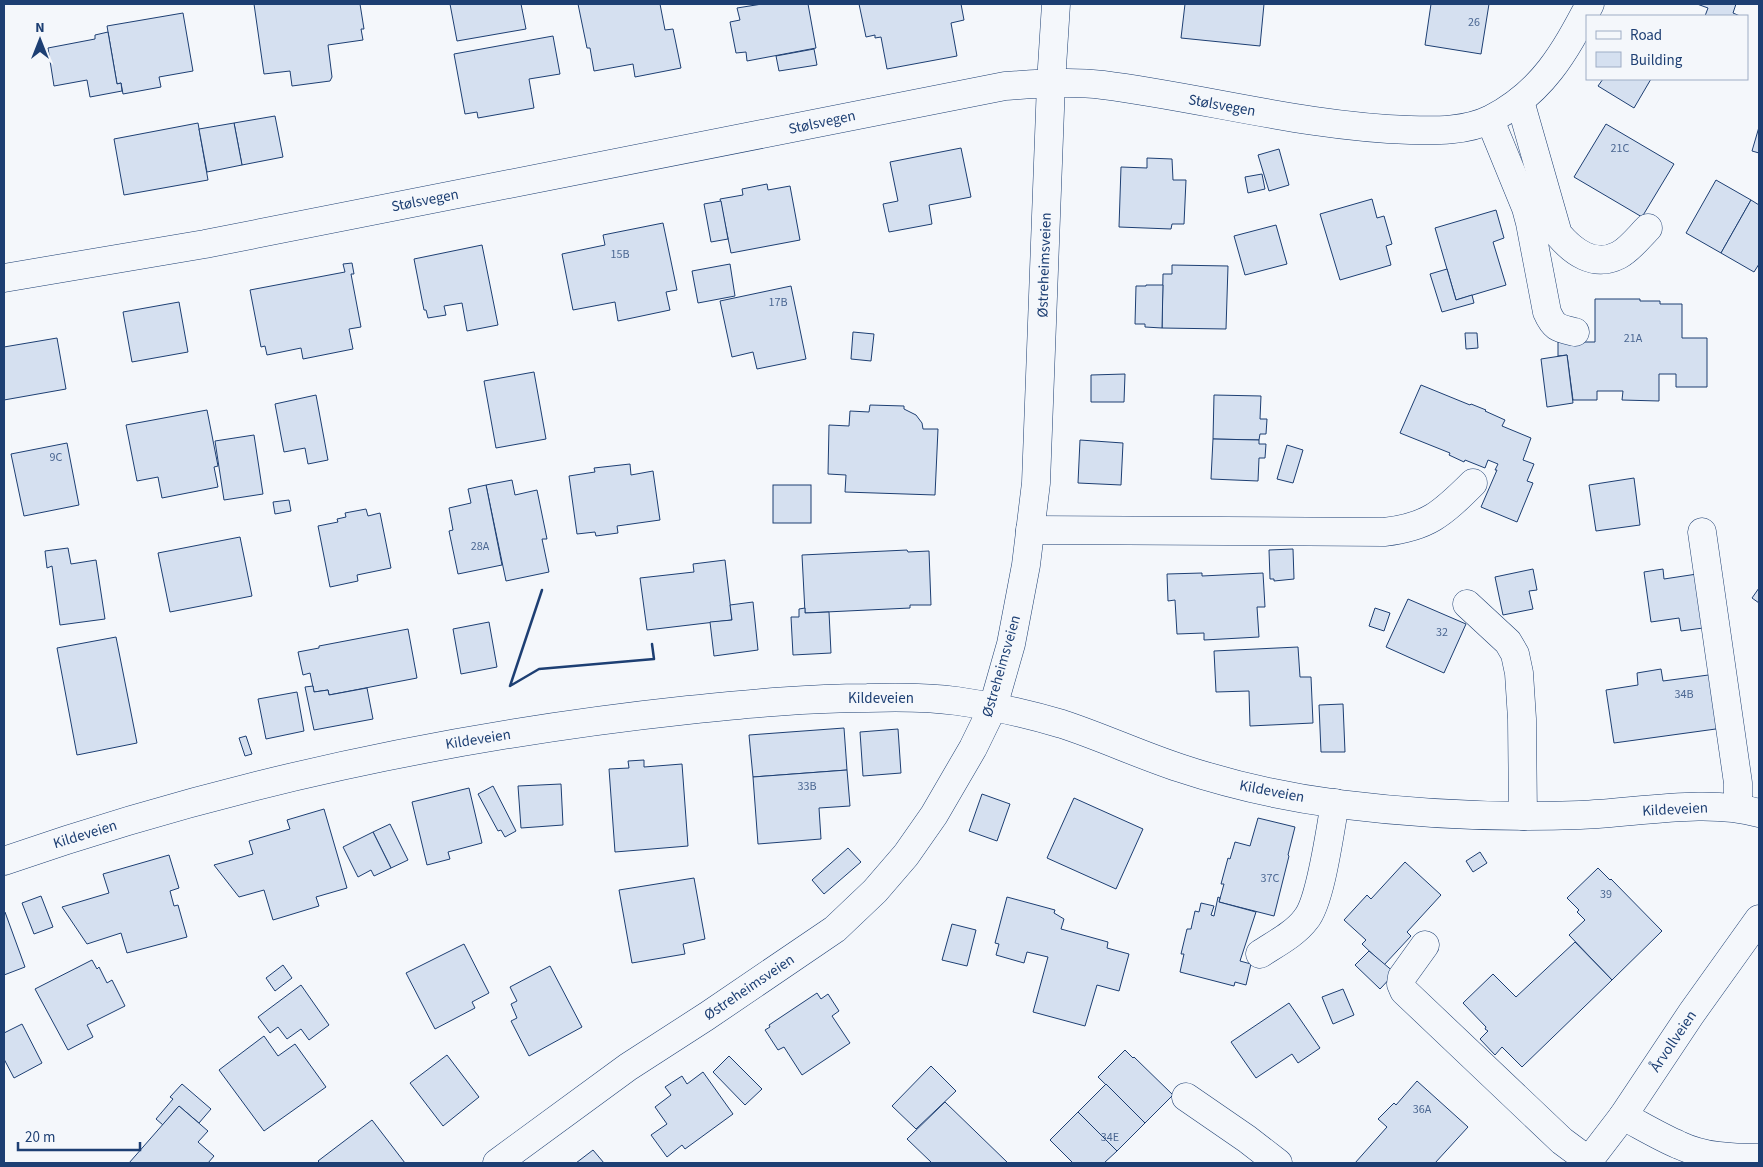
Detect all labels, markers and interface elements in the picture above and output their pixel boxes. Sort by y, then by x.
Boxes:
house number: 26 [1468,14,1480,31]
north arrow [15,15,65,65]
legend [1586,15,1748,80]
text: N [35,18,45,38]
text: Road [1630,25,1662,46]
text: Building [1630,50,1683,71]
street label: Stølsvegen [1187,89,1257,122]
street label: Stølsvegen [787,105,858,140]
house number: 21C [1611,140,1630,157]
street label: Stølsvegen [390,184,460,217]
street label: Østreheimsveien [1032,212,1057,318]
house number: 15B [611,246,629,263]
house number: 17B [769,294,787,311]
house number: 21A [1624,330,1643,347]
house number: 9C [50,449,63,466]
house number: 28A [471,538,490,555]
street label: Østreheimsveien [977,613,1026,720]
house number: 32 [1436,624,1448,641]
house number: 34B [1675,686,1693,703]
street label: Kildeveien [848,688,914,709]
street label: Kildeveien [444,724,512,755]
street label: Kildeveien [1238,775,1306,808]
house number: 33B [798,778,816,795]
street label: Kildeveien [1642,797,1708,822]
street label: Kildeveien [51,815,120,854]
house number: 37C [1261,870,1280,887]
house number: 39 [1600,886,1612,903]
street label: Østreheimsveien [700,949,799,1026]
street label: Årvollveien [1645,1006,1702,1076]
house number: 36A [1413,1101,1432,1118]
scale bar [18,1120,140,1152]
text: 20 m [25,1127,55,1148]
house number: 34E [1101,1129,1119,1146]

